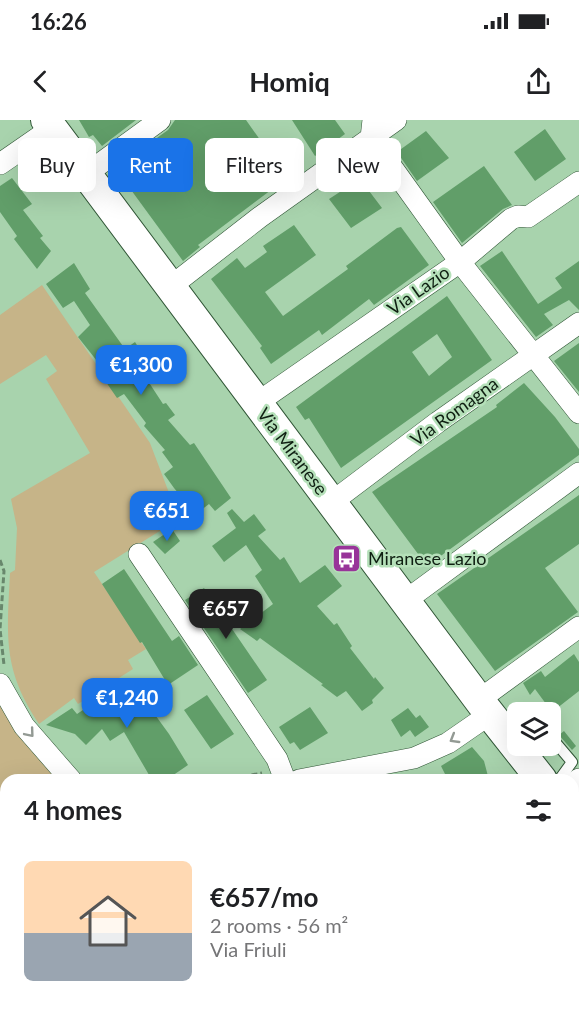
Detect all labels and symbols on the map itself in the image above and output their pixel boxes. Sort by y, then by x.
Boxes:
street label: Via Lazio [383,261,453,319]
pin: €1,300 [92,345,190,396]
street label: Via Romagna [406,372,502,450]
street label: Via Miranese [253,403,333,499]
pin: €651 [131,491,203,542]
bus stop icon: Miranese Lazio [331,542,363,574]
place label: Miranese Lazio [368,547,487,569]
pin: €657 [190,589,262,640]
pin: €1,240 [78,678,176,729]
one-way arrow [23,726,34,737]
one-way arrow [450,732,460,743]

